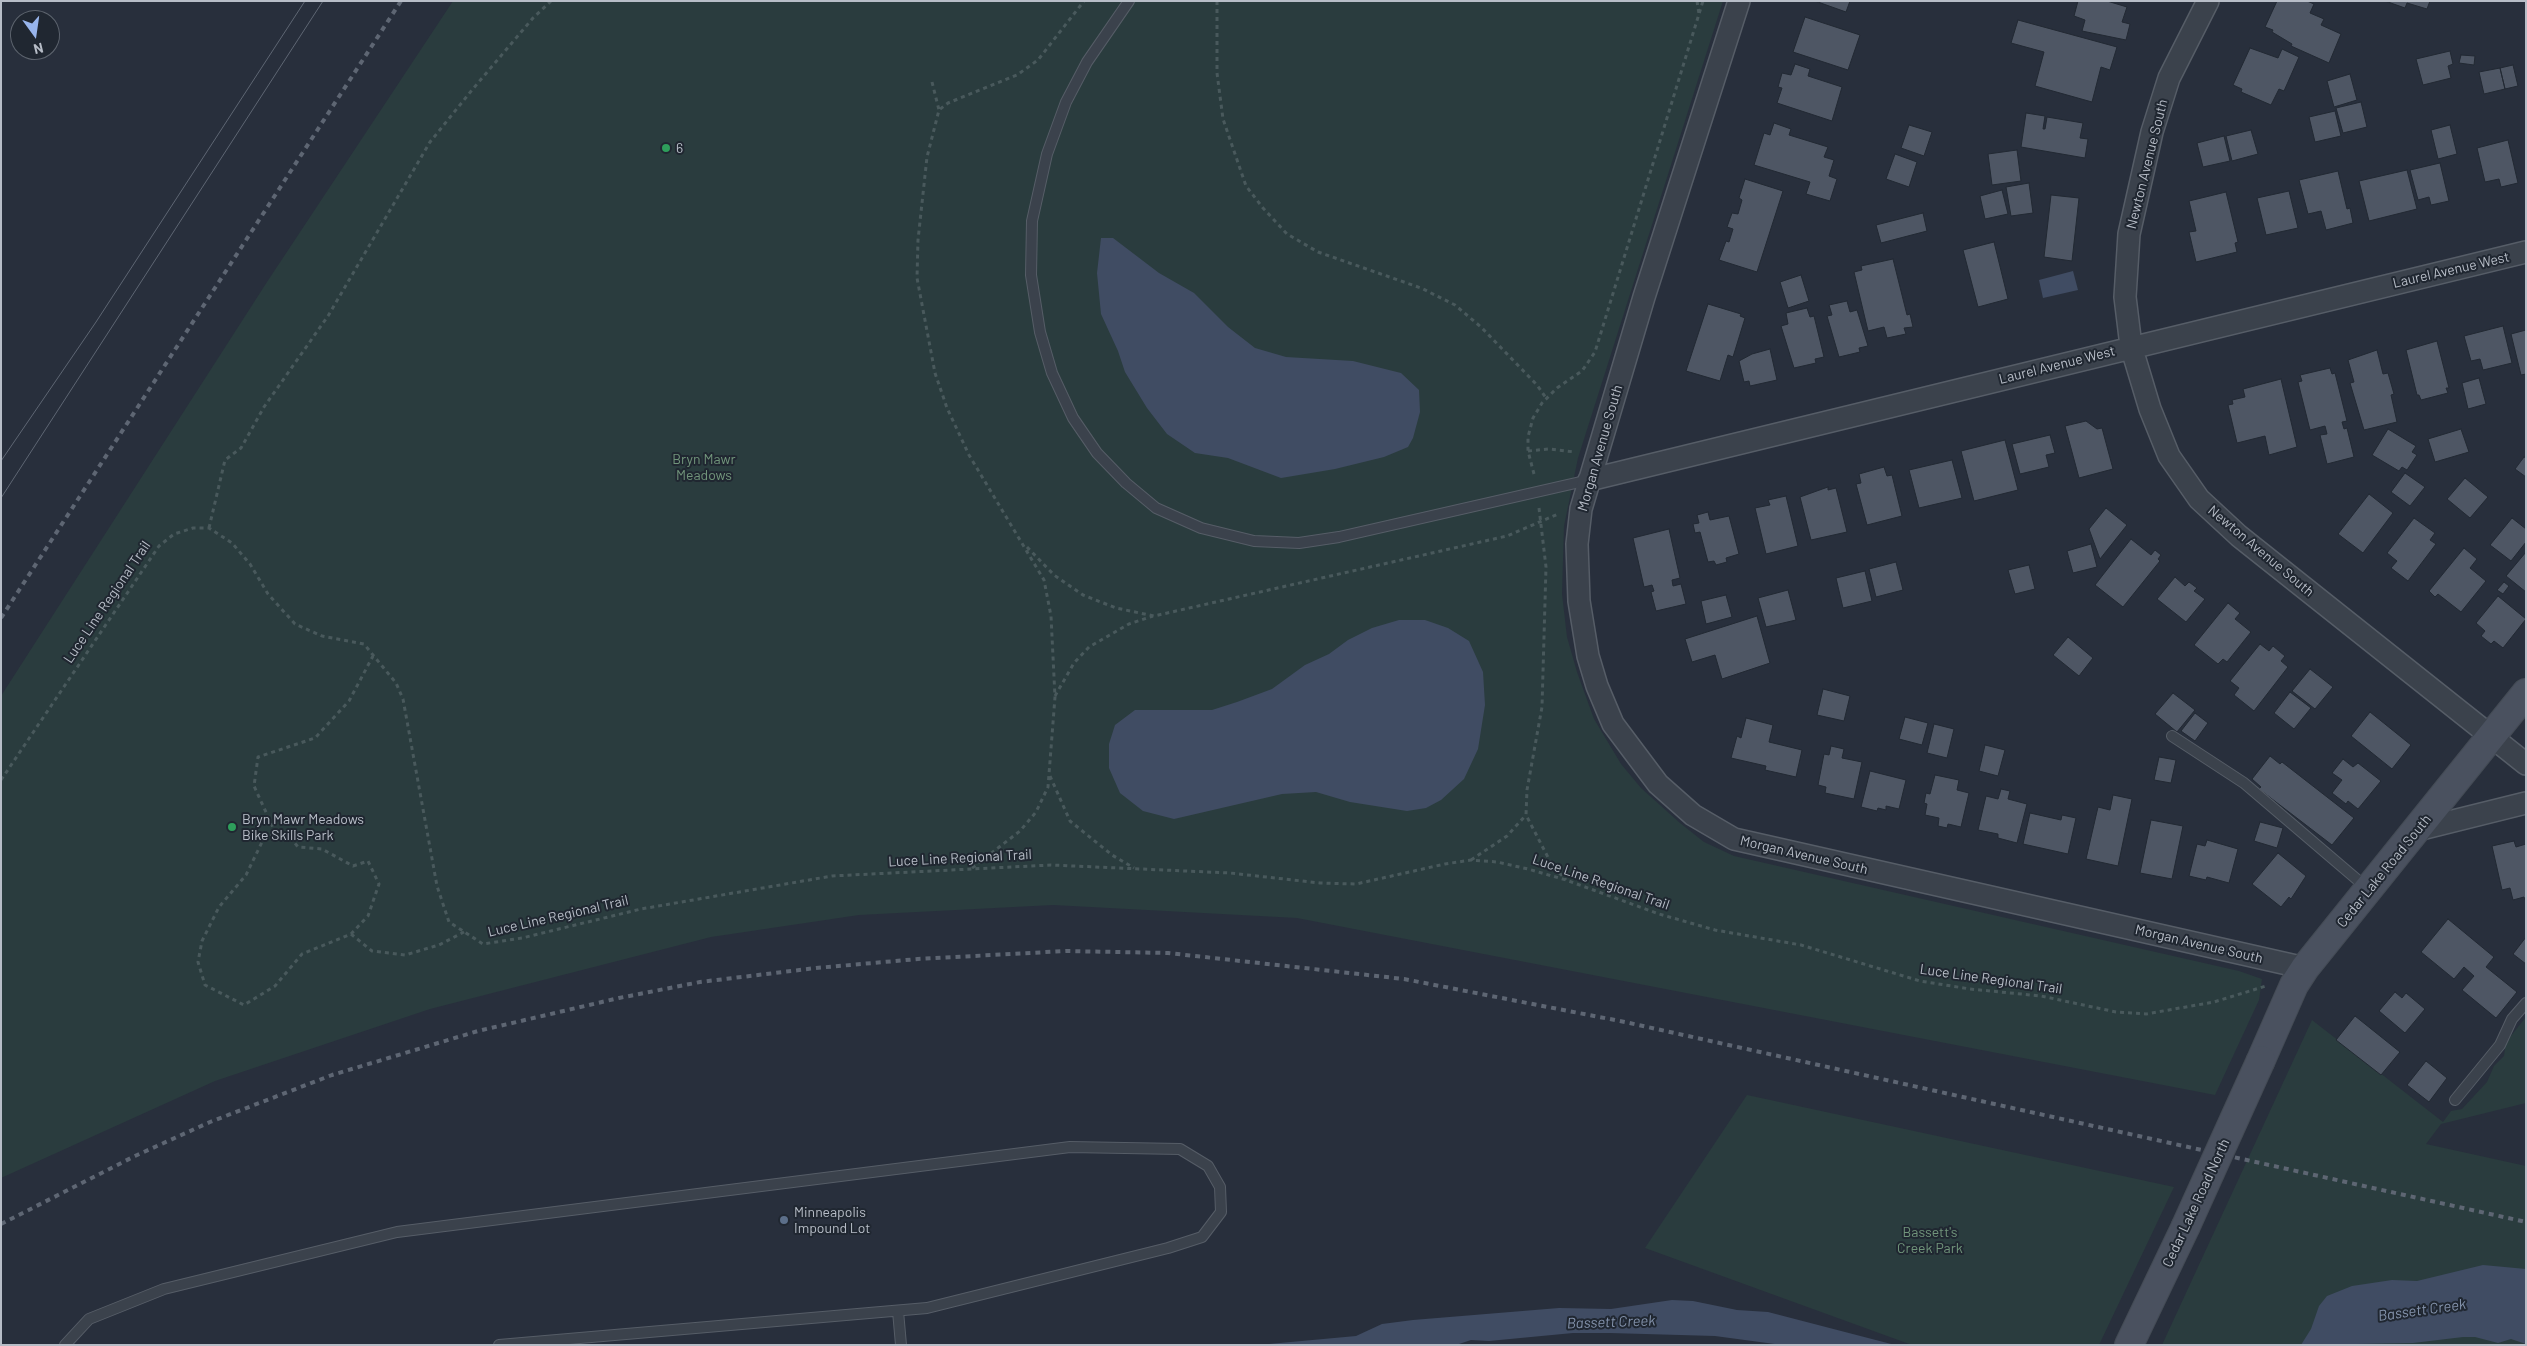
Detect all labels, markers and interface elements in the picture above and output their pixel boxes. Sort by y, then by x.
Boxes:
north arrow [10,10,60,60]
text: N [32,40,45,58]
street label: Newton Avenue South [2123,97,2171,231]
place label: 6 [676,140,683,156]
marker: 6 [660,142,672,154]
street label: Laurel Avenue West [2391,248,2511,292]
street label: Laurel Avenue West [1997,342,2117,388]
street label: Morgan Avenue South [1574,383,1626,513]
park label: Bryn Mawr Meadows [672,451,736,484]
street label: Newton Avenue South [2205,502,2317,600]
street label: Luce Line Regional Trail [60,538,154,666]
place label: Bryn Mawr Meadows Bike Skills Park [242,811,364,844]
street label: Cedar Lake Road South [2333,811,2435,931]
marker: Bryn Mawr Meadows Bike Skills Park [226,821,238,833]
street label: Morgan Avenue South [1738,832,1870,878]
street label: Luce Line Regional Trail [888,846,1032,870]
street label: Luce Line Regional Trail [1530,851,1672,913]
street label: Luce Line Regional Trail [486,892,630,940]
street label: Morgan Avenue South [2133,921,2265,967]
street label: Luce Line Regional Trail [1919,961,2063,997]
street label: Cedar Lake Road North [2159,1136,2233,1270]
place label: Minneapolis Impound Lot [794,1204,870,1236]
marker: Minneapolis Impound Lot [778,1214,790,1226]
park label: Bassett's Creek Park [1897,1224,1963,1256]
water label: Bassett Creek [2377,1295,2467,1325]
water label: Bassett Creek [1566,1311,1656,1333]

